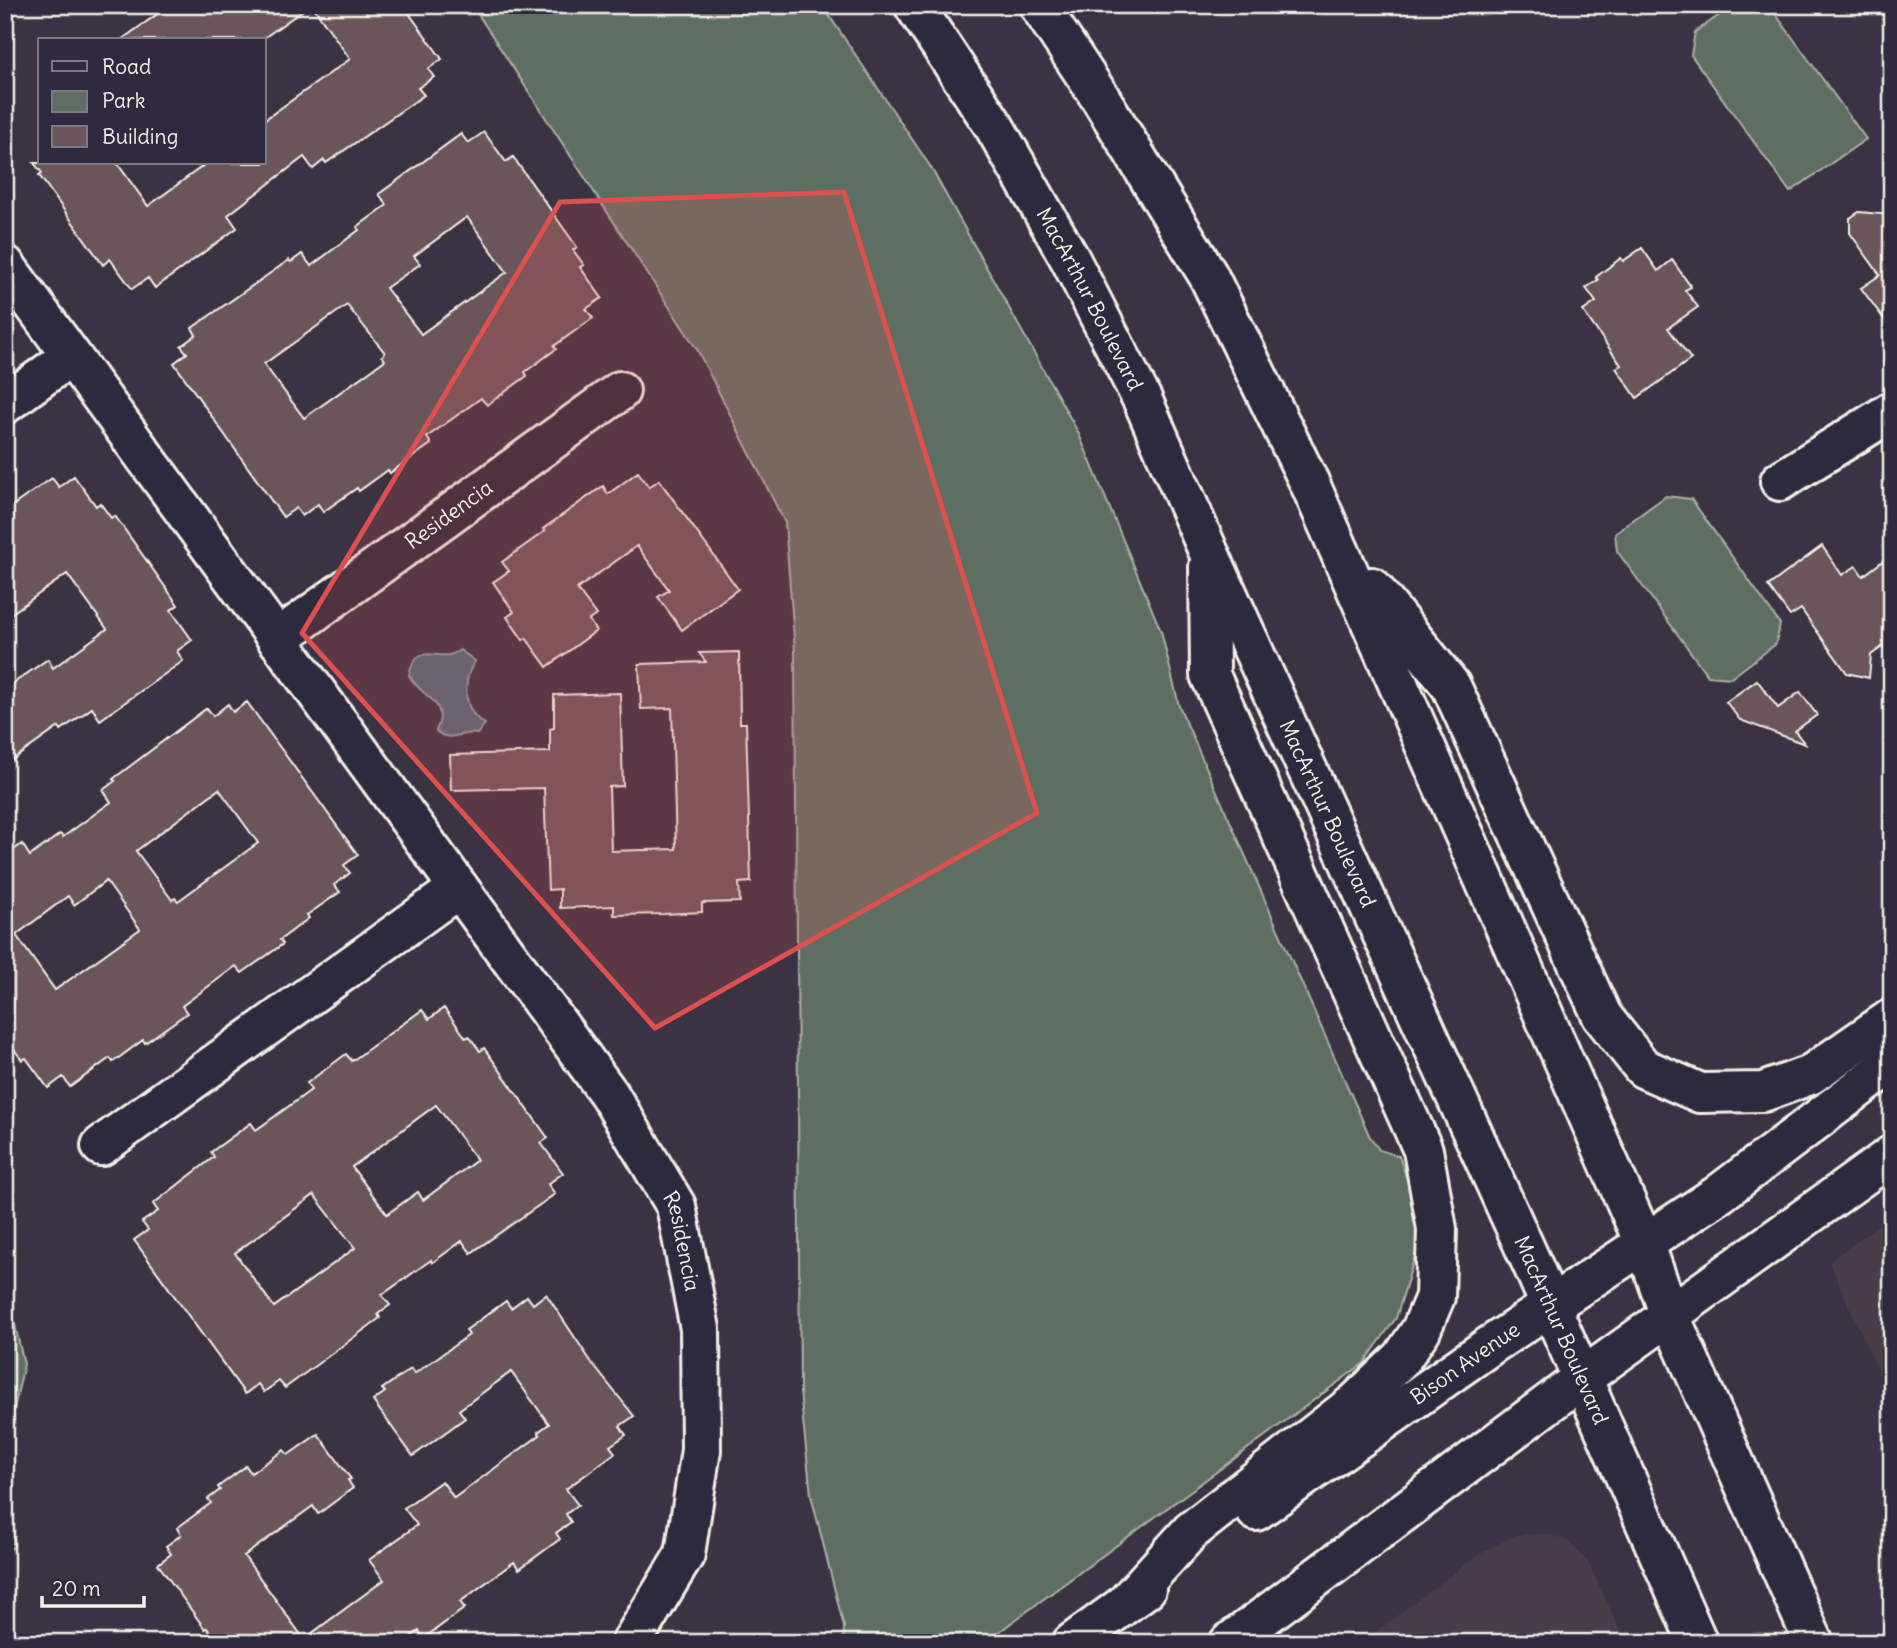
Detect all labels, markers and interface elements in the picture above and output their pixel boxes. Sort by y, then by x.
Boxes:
legend [38,38,266,164]
text: Road [102,53,151,80]
text: Park [102,87,145,114]
text: Building [102,123,178,150]
street label: MacArthur Boulevard [1031,203,1149,395]
street label: Residencia [399,474,498,555]
street label: MacArthur Boulevard [1274,715,1382,912]
street label: Residencia [657,1186,706,1294]
street label: MacArthur Boulevard [1508,1232,1615,1429]
street label: Bison Avenue [1405,1316,1525,1411]
scale bar [42,1564,144,1608]
text: 20 m [52,1575,101,1602]

